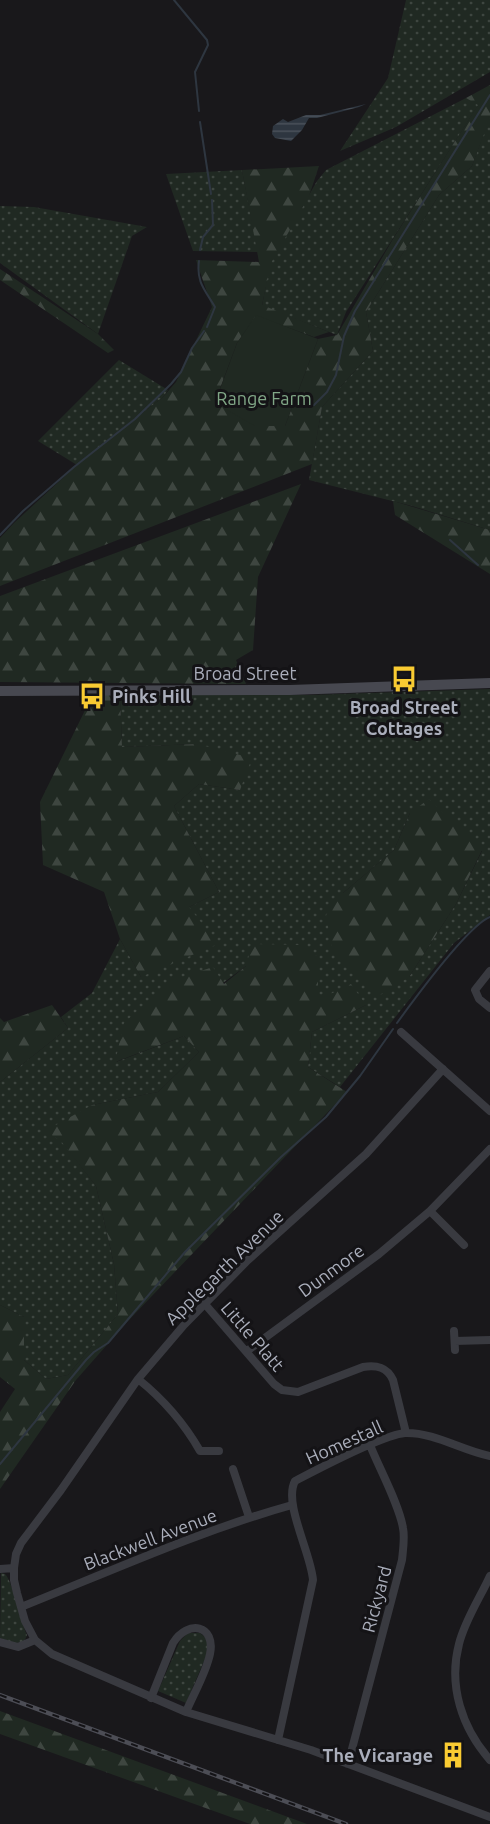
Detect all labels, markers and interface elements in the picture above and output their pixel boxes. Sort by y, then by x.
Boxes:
park label: Range Farm [216,388,312,408]
street label: Broad Street [194,663,296,683]
bus stop icon: Broad Street Cottages [389,664,419,694]
bus stop icon: Pinks Hill [77,681,107,711]
place label: Pinks Hill [112,686,191,706]
place label: Broad Street Cottages [350,697,459,738]
street label: Applegarth Avenue [161,1206,287,1328]
street label: Dunmore [294,1240,368,1300]
street label: Little Platt [217,1297,289,1375]
street label: Homestall [302,1416,386,1468]
street label: Blackwell Avenue [81,1504,219,1574]
street label: Rickyard [357,1563,395,1635]
building icon: The Vicarage [438,1740,468,1770]
place label: The Vicarage [323,1745,433,1765]

